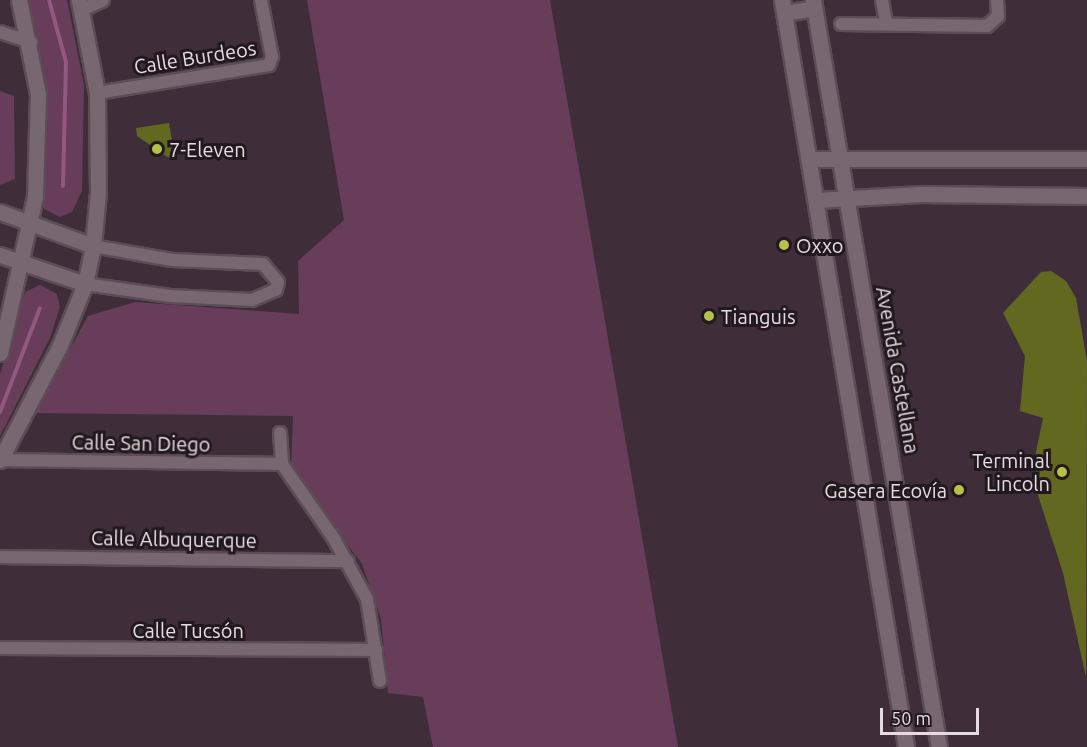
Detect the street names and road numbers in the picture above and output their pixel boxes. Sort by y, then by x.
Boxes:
street label: Calle Burdeos [132,35,258,79]
street label: Avenida Castellana [872,285,924,455]
street label: Calle San Diego [71,430,211,456]
street label: Calle Albuquerque [91,526,257,552]
street label: Calle Tucsón [132,618,244,642]

